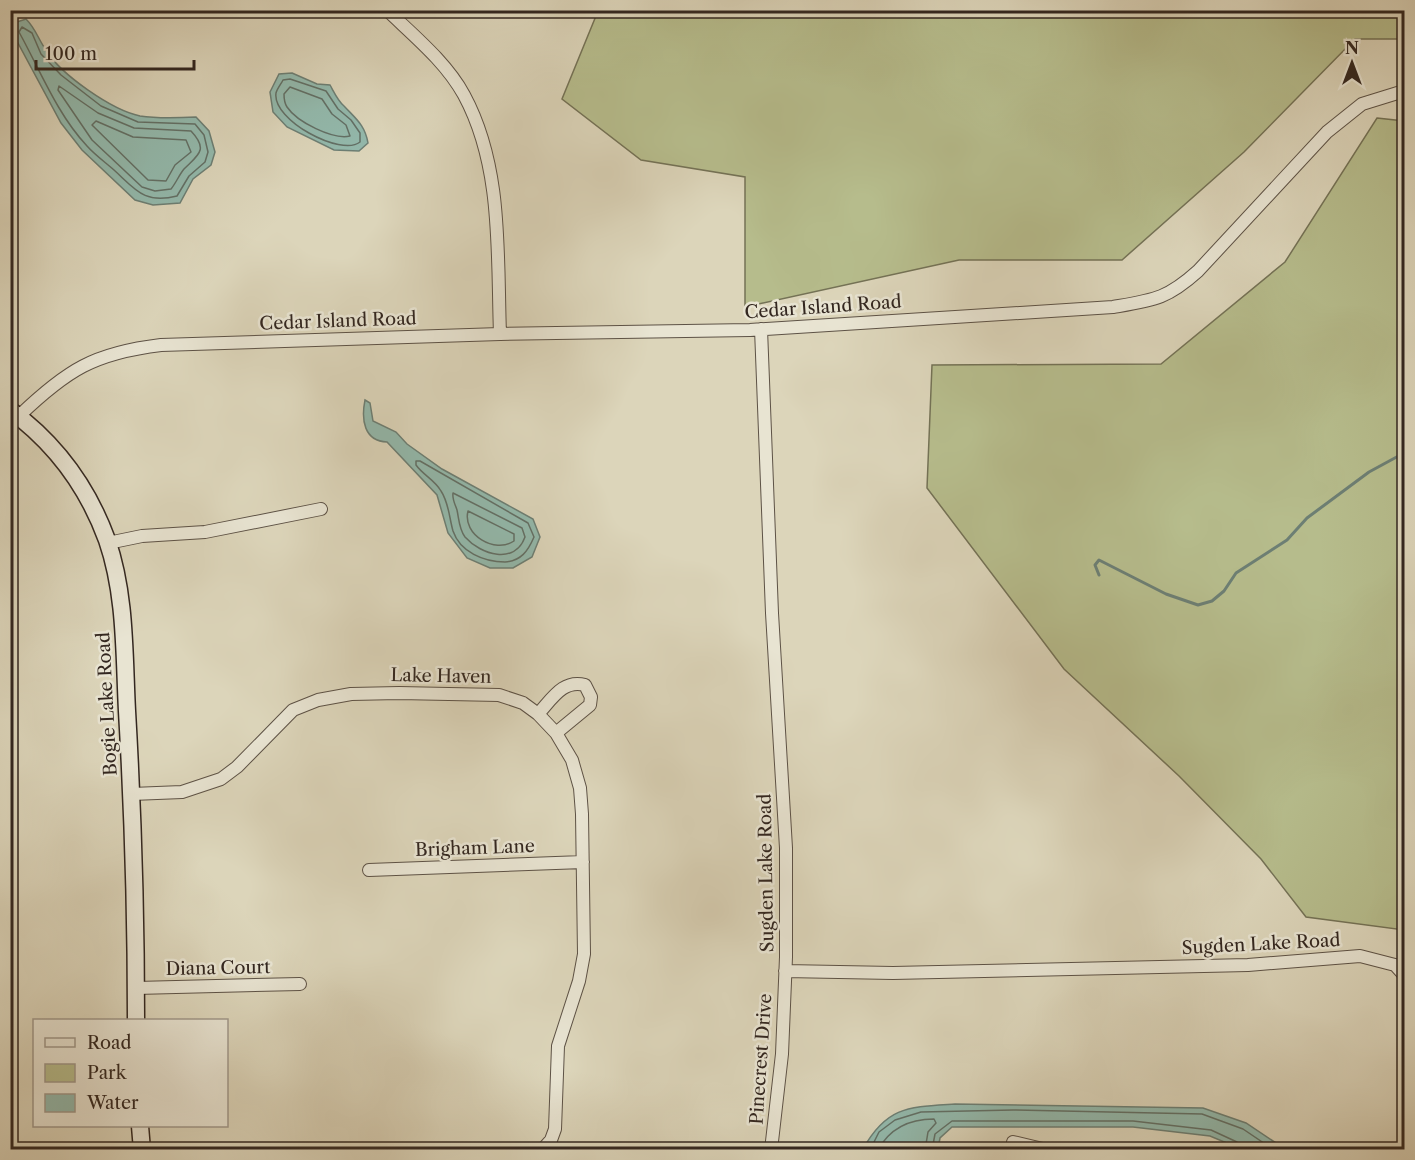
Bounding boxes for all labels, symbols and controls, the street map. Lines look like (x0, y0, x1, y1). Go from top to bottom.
scale bar (36, 33, 194, 71)
north arrow (1322, 33, 1382, 93)
text: N (1345, 38, 1359, 58)
text: 100 m (45, 43, 97, 65)
street label: Cedar Island Road (744, 291, 902, 323)
street label: Cedar Island Road (259, 307, 417, 335)
street label: Bogie Lake Road (92, 632, 122, 776)
street label: Lake Haven (390, 664, 492, 688)
street label: Sugden Lake Road (754, 793, 778, 953)
street label: Brigham Lane (415, 835, 535, 861)
street label: Sugden Lake Road (1181, 929, 1341, 959)
street label: Diana Court (165, 956, 271, 980)
street label: Pinecrest Drive (745, 993, 777, 1125)
legend (33, 1019, 228, 1127)
text: Road (87, 1032, 132, 1054)
text: Park (87, 1062, 128, 1084)
text: Water (86, 1092, 139, 1114)

